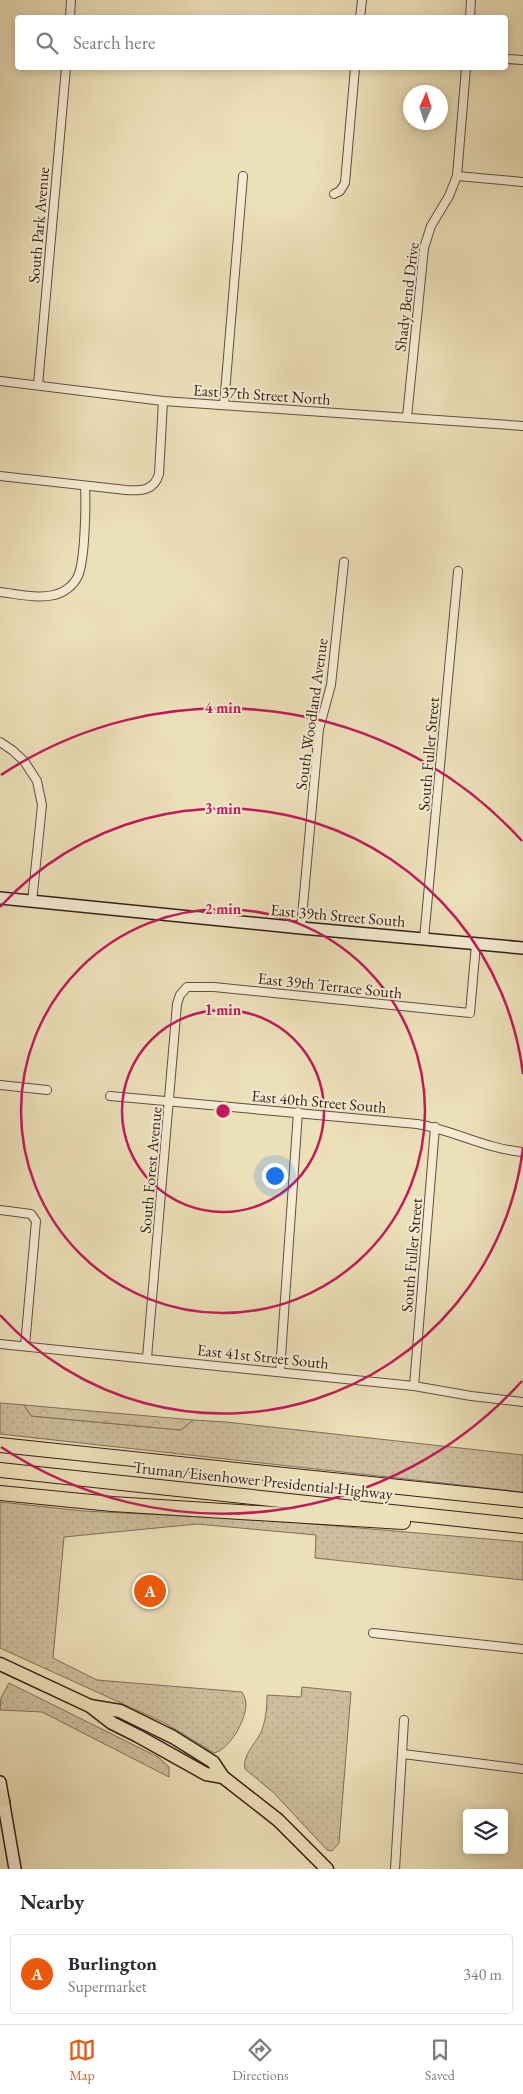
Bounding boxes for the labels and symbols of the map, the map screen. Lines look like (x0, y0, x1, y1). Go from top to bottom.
north arrow (403, 85, 448, 130)
street label: South Park Avenue (23, 166, 54, 284)
street label: Shady Bend Drive (389, 241, 424, 353)
street label: East 37th Street North (193, 379, 331, 410)
street label: South Woodland Avenue (290, 637, 333, 791)
street label: South Fuller Street (413, 696, 444, 812)
text: 4 min (205, 698, 242, 717)
text: 3 min (205, 799, 242, 818)
text: 2 min (205, 899, 242, 918)
street label: East 39th Street South (269, 899, 406, 932)
street label: East 39th Terrace South (257, 967, 403, 1004)
text: 1 min (205, 1000, 242, 1019)
street label: East 40th Street South (250, 1085, 387, 1118)
centre of rings (214, 1102, 232, 1120)
street label: South Forest Avenue (135, 1106, 166, 1234)
your location (262, 1163, 288, 1189)
street label: South Fuller Street (396, 1197, 427, 1313)
street label: East 41st Street South (196, 1339, 330, 1374)
street label: Truman/Eisenhower Presidential Highway (132, 1456, 395, 1505)
pin: A (134, 1572, 166, 1610)

